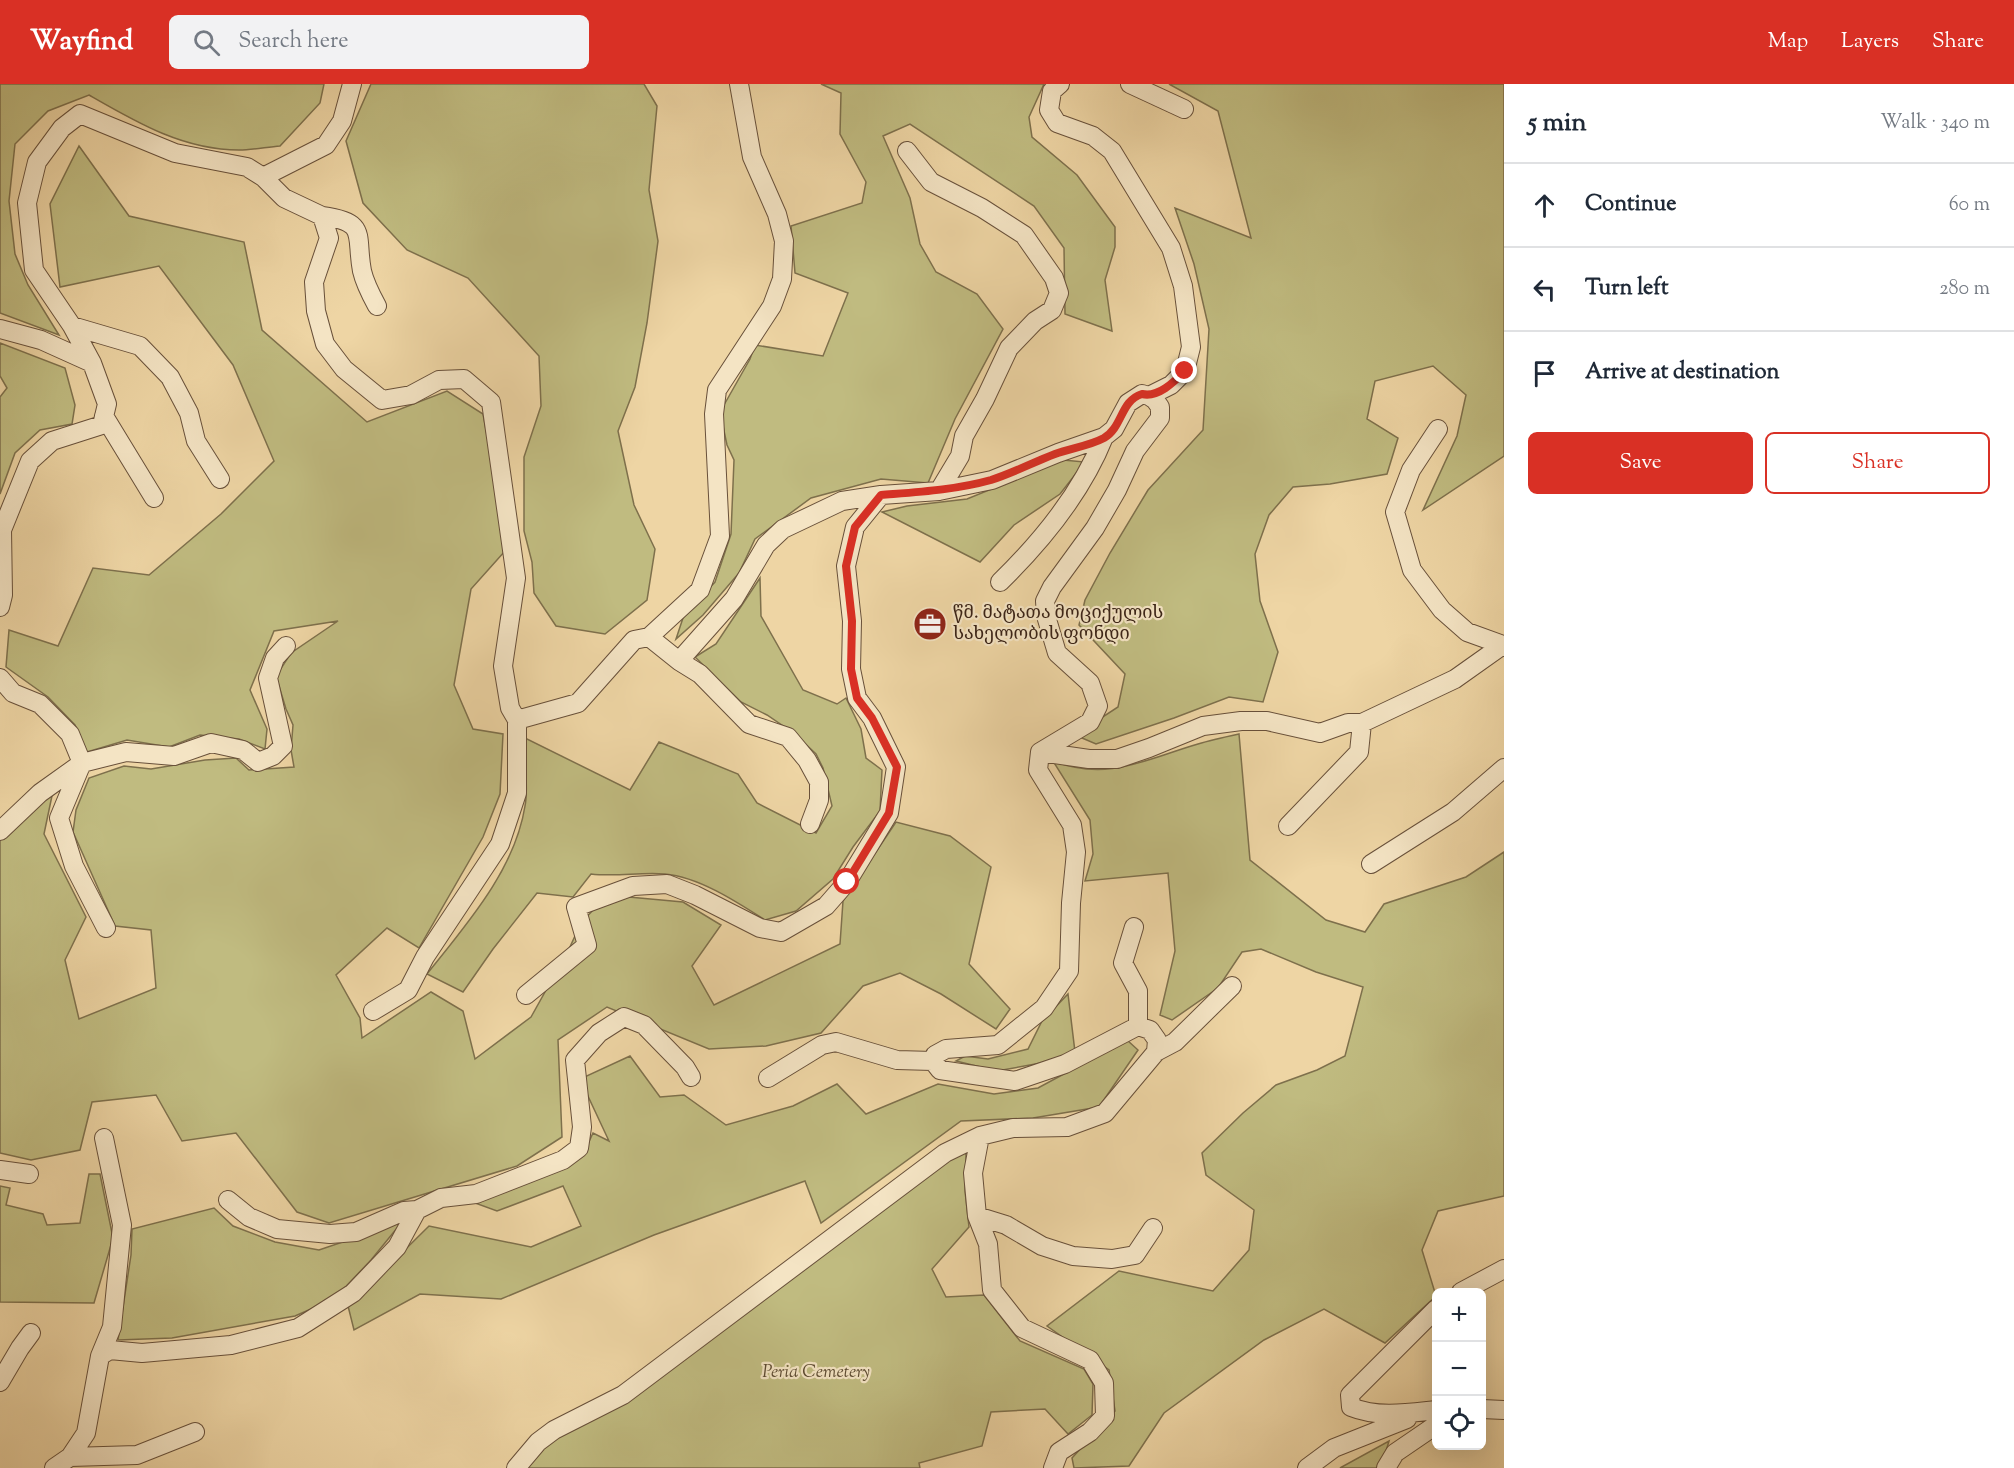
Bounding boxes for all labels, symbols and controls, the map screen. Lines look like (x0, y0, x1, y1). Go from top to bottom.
search box (169, 15, 589, 69)
text: Wayfind (30, 22, 133, 62)
icon: search (190, 26, 223, 59)
text: Search here (238, 26, 349, 58)
text: Map (1768, 27, 1808, 57)
text: Layers (1841, 27, 1899, 57)
text: Share (1932, 27, 1984, 57)
text: 5 min (1528, 105, 1587, 142)
text: Walk · 340 m (1880, 109, 1990, 138)
icon: ahead (1528, 189, 1561, 222)
text: Continue (1585, 189, 1676, 221)
text: 60 m (1949, 191, 1990, 220)
icon: left (1528, 273, 1561, 306)
text: Turn left (1585, 273, 1668, 305)
text: 280 m (1939, 275, 1990, 304)
route end (1171, 357, 1197, 383)
icon: arrive (1528, 357, 1561, 390)
text: Arrive at destination (1585, 357, 1780, 389)
button: Save (1528, 432, 1753, 494)
button: Share (1765, 432, 1990, 494)
place label: წმ. მატათა მოციქულის სახელობის ფონდი (953, 601, 1163, 648)
office icon: წმ. მატათა მოციქულის სახელობის ფონდი (912, 606, 948, 642)
route start (833, 868, 859, 894)
map controls (1432, 1288, 1486, 1450)
button: + (1432, 1288, 1486, 1342)
button: − (1432, 1342, 1486, 1396)
park label: Peria Cemetery (762, 1360, 870, 1386)
button: locate (1432, 1396, 1486, 1450)

